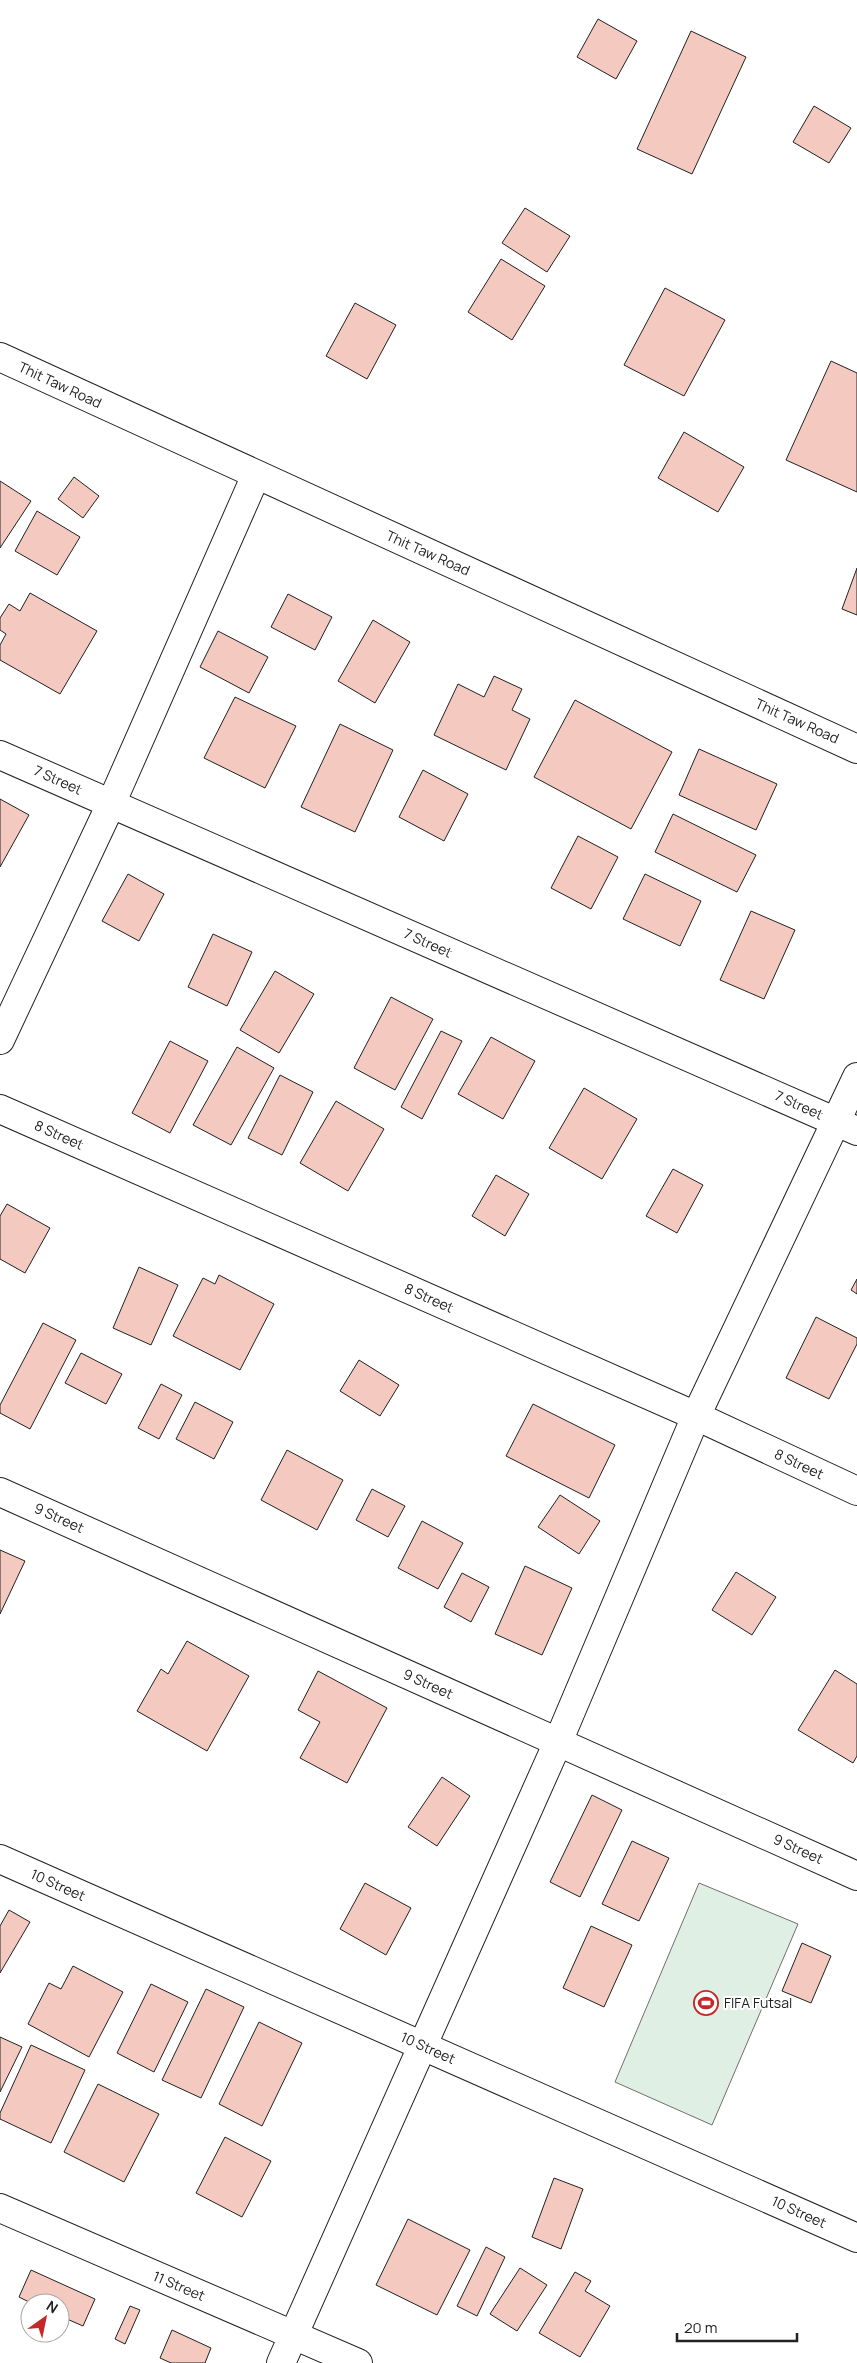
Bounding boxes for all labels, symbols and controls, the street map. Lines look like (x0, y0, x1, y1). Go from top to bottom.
street label: Thit Taw Road (15, 357, 105, 412)
street label: Thit Taw Road (383, 526, 473, 580)
street label: Thit Taw Road (752, 694, 842, 748)
street label: 7 Street (31, 761, 86, 799)
street label: 7 Street (401, 924, 456, 962)
street label: 7 Street (772, 1086, 827, 1124)
street label: 8 Street (32, 1115, 87, 1154)
street label: 8 Street (402, 1278, 457, 1317)
street label: 8 Street (772, 1444, 827, 1483)
street label: 9 Street (31, 1498, 87, 1537)
street label: 9 Street (400, 1664, 456, 1703)
street label: 9 Street (770, 1829, 826, 1868)
street label: 10 Street (28, 1864, 89, 1905)
sports icon: FIFA Futsal (693, 1990, 719, 2016)
place label: FIFA Futsal (724, 1993, 792, 2012)
street label: 10 Street (398, 2027, 459, 2068)
street label: 10 Street (769, 2191, 830, 2232)
street label: 11 Street (150, 2266, 209, 2305)
north arrow (20, 2293, 70, 2343)
text: N (43, 2296, 62, 2317)
scale bar (677, 2310, 797, 2342)
text: 20 m (684, 2317, 717, 2338)

